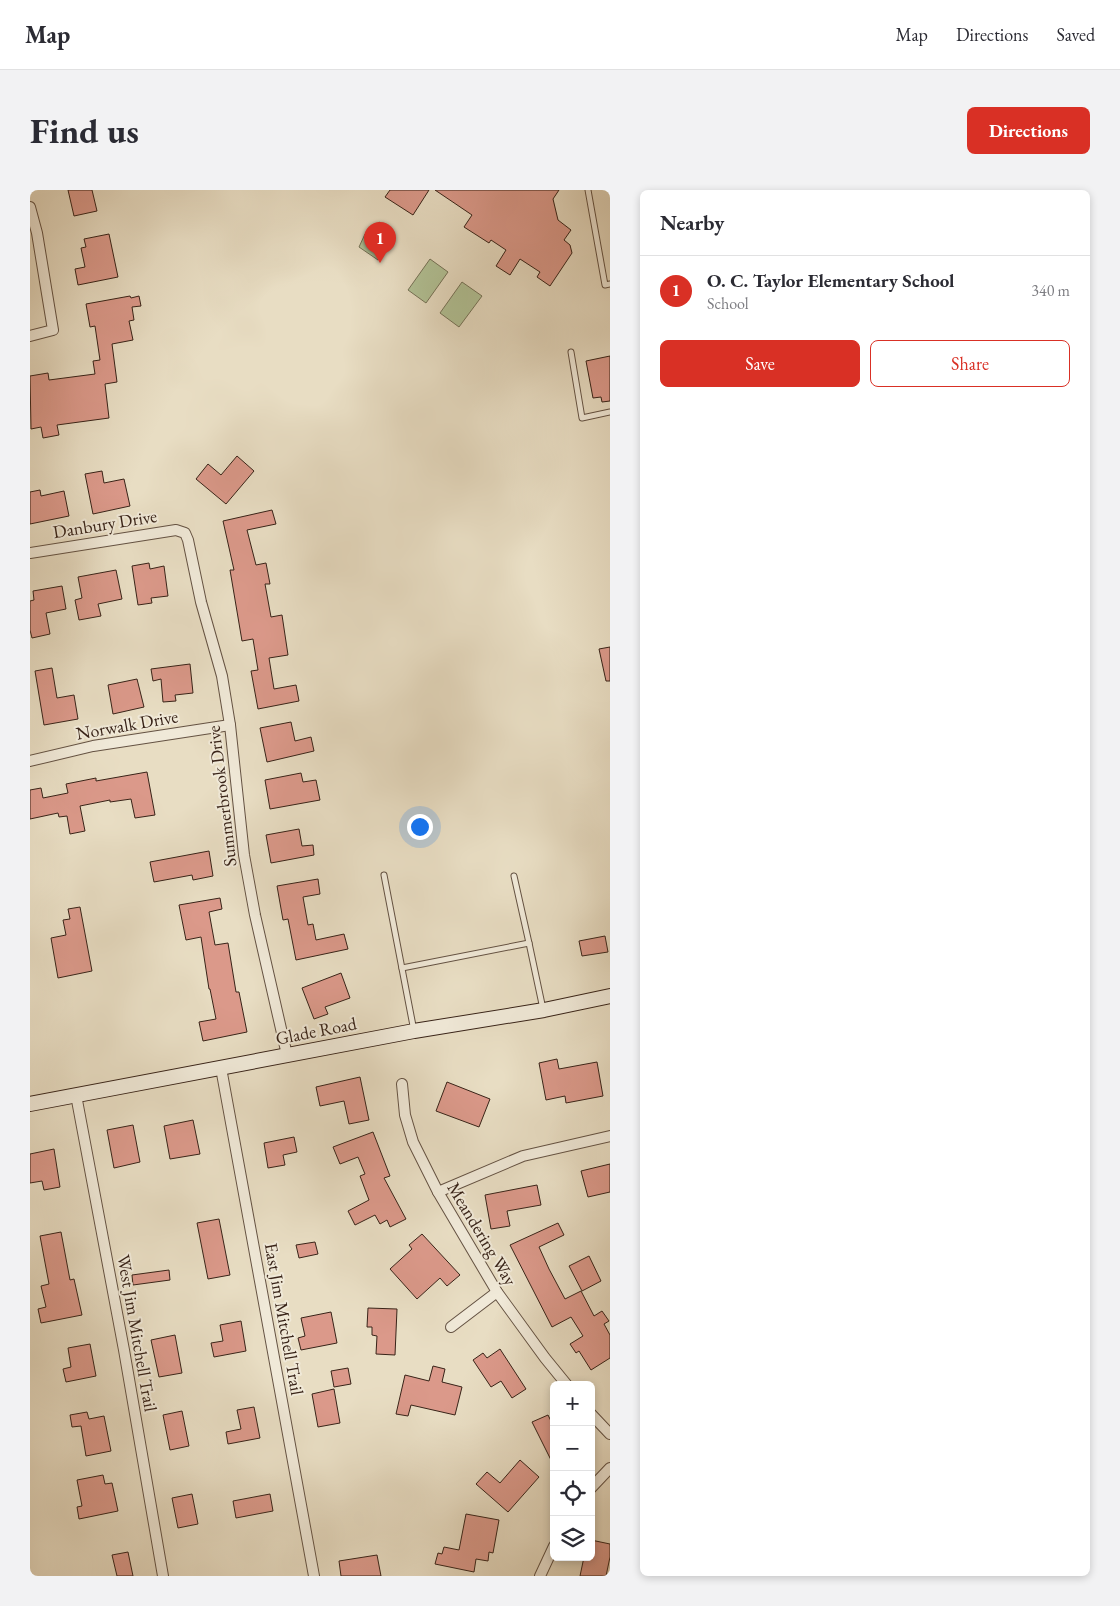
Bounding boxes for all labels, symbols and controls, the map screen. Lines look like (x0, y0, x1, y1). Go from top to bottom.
text: Map (25, 19, 70, 50)
text: Map (896, 23, 928, 46)
text: Directions (956, 23, 1028, 46)
text: Saved (1056, 23, 1095, 46)
button: Directions (967, 107, 1090, 154)
text: Find us (30, 108, 139, 153)
text: Nearby (660, 209, 724, 236)
pin: 1 (364, 222, 396, 263)
text: O. C. Taylor Elementary School (707, 268, 954, 293)
text: 1 (672, 280, 680, 301)
text: 340 m (1031, 280, 1070, 301)
text: School (707, 293, 749, 314)
button: Save (660, 340, 860, 387)
button: Share (870, 340, 1070, 387)
street label: Danbury Drive (51, 504, 159, 543)
street label: Norwalk Drive (74, 704, 180, 745)
street label: Summerbrook Drive (201, 724, 242, 868)
your location (407, 814, 433, 840)
street label: Glade Road (273, 1011, 359, 1050)
street label: Meandering Way (443, 1178, 522, 1290)
street label: East Jim Mitchell Trail (260, 1241, 309, 1397)
street label: West Jim Mitchell Trail (112, 1253, 163, 1413)
map controls (550, 1381, 595, 1561)
button: + (550, 1381, 595, 1426)
button: − (550, 1426, 595, 1471)
button: locate (550, 1471, 595, 1516)
button: layers (550, 1516, 595, 1561)

